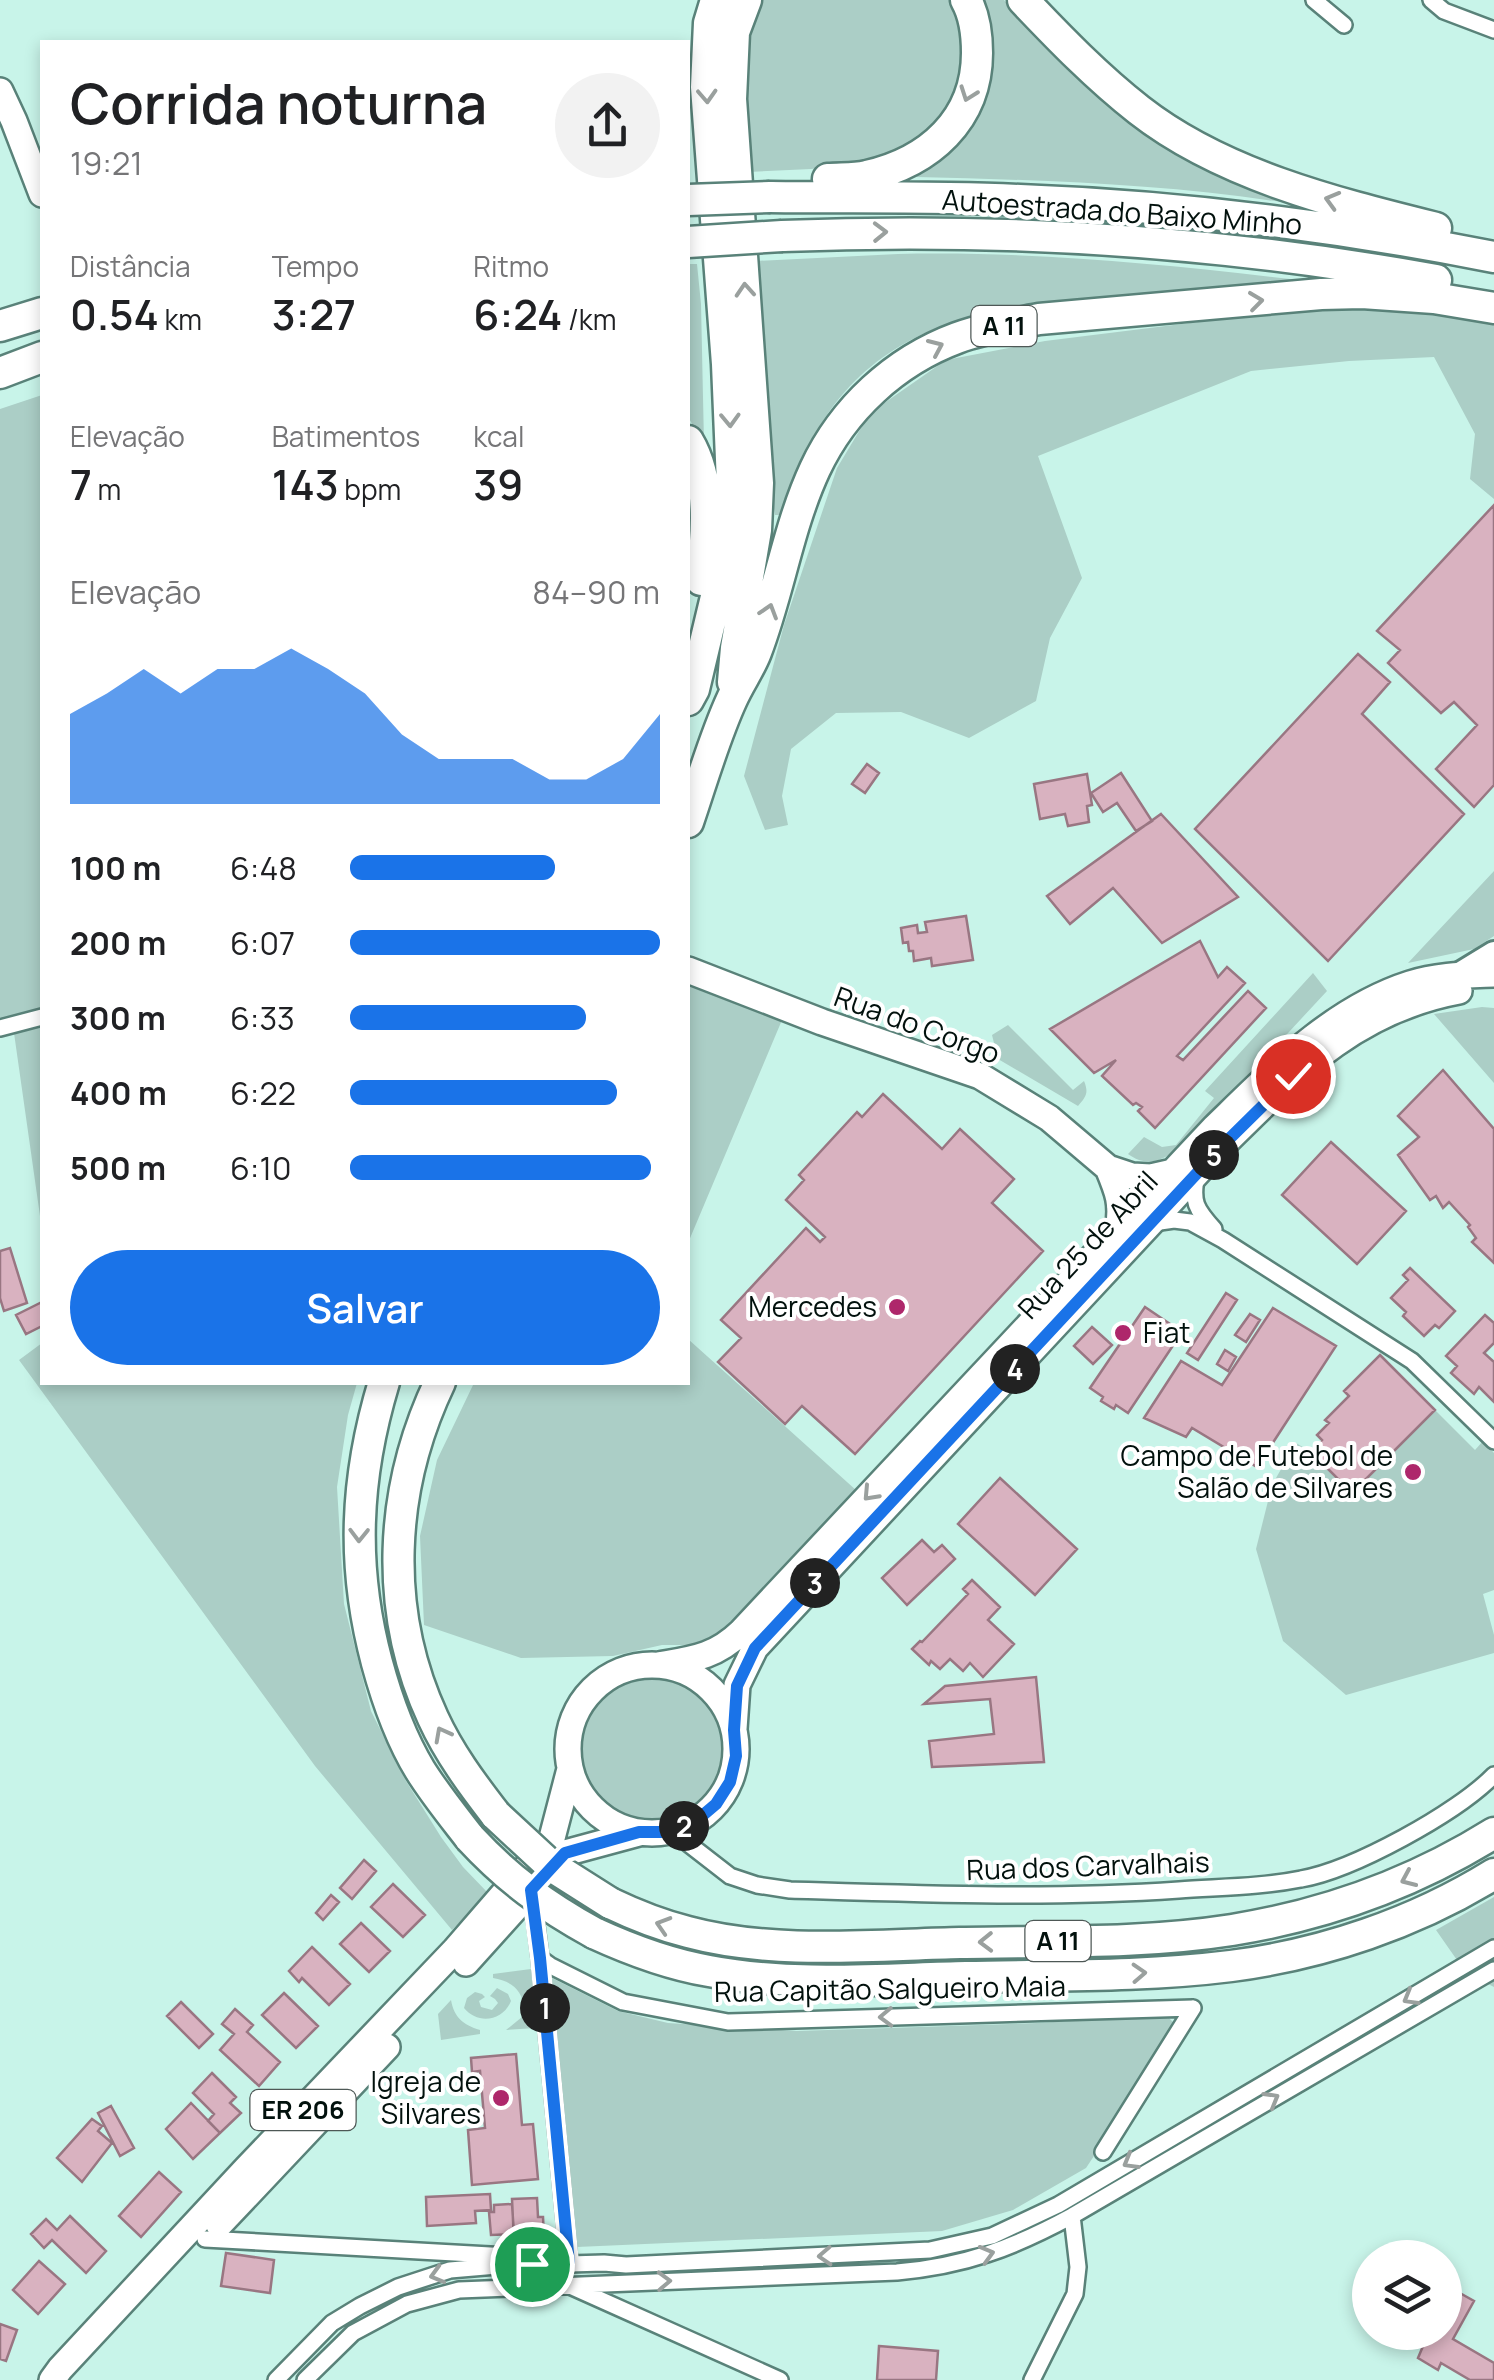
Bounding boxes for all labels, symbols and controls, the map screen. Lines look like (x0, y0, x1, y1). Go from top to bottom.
text: Corrida noturna (70, 65, 487, 141)
button: share (555, 73, 660, 178)
one-way arrow (960, 84, 980, 102)
one-way arrow (696, 89, 717, 105)
text: 19:21 (70, 141, 143, 185)
street label: Autoestrada do Baixo Minho (941, 179, 1303, 243)
one-way arrow (1323, 191, 1341, 212)
one-way arrow (872, 222, 888, 243)
text: Distância (70, 247, 191, 285)
text: Tempo (272, 247, 359, 285)
text: Ritmo (473, 247, 549, 285)
one-way arrow (734, 282, 756, 298)
text: 0.54 (70, 285, 159, 343)
text: 3:27 (272, 285, 356, 343)
text: 6:24 (473, 285, 562, 343)
one-way arrow (1248, 291, 1265, 312)
text: km (159, 300, 202, 338)
text: /km (562, 300, 616, 338)
road number: A 11 (972, 306, 1036, 346)
one-way arrow (926, 339, 944, 359)
one-way arrow (719, 413, 740, 429)
text: Elevação (70, 417, 185, 455)
text: Batimentos (272, 417, 420, 455)
text: kcal (473, 417, 524, 455)
text: 7 (70, 455, 92, 513)
text: 143 (272, 455, 339, 513)
text: 39 (473, 455, 523, 513)
text: m (92, 470, 121, 508)
text: bpm (339, 470, 401, 508)
text: Elevação (70, 570, 201, 614)
text: 84–90 m (532, 570, 660, 614)
one-way arrow (757, 603, 778, 620)
text: 100 m (70, 846, 161, 890)
text: 6:48 (230, 846, 297, 890)
text: 200 m (70, 921, 166, 965)
text: 6:07 (230, 921, 295, 965)
street label: Rua do Corgo (829, 977, 1005, 1072)
text: 300 m (70, 996, 166, 1040)
text: 6:33 (230, 996, 295, 1040)
pin (1251, 1034, 1336, 1119)
icon: check (1266, 1049, 1321, 1104)
text: 400 m (70, 1071, 167, 1115)
text: 6:22 (230, 1071, 296, 1115)
pin: 5 (1189, 1130, 1239, 1180)
text: 5 (1206, 1136, 1222, 1174)
text: 500 m (70, 1146, 166, 1190)
text: 6:10 (230, 1146, 291, 1190)
street label: Rua 25 de Abril (1009, 1162, 1166, 1326)
button: Salvar (70, 1250, 660, 1365)
place label: Mercedes (748, 1287, 877, 1325)
marker: Mercedes (886, 1296, 908, 1318)
place label: Fiat (1143, 1313, 1190, 1351)
marker: Fiat (1112, 1322, 1134, 1344)
pin: 4 (990, 1344, 1040, 1394)
text: 4 (1006, 1350, 1024, 1388)
place label: Campo de Futebol de Salão de Silvares (1120, 1436, 1393, 1506)
marker: Campo de Futebol de Salão de Silvares (1402, 1461, 1424, 1483)
one-way arrow (864, 1482, 882, 1501)
one-way arrow (348, 1528, 370, 1543)
pin: 3 (790, 1558, 840, 1608)
text: 3 (807, 1564, 823, 1602)
one-way arrow (434, 1727, 454, 1745)
pin: 2 (659, 1801, 709, 1851)
text: 2 (676, 1807, 692, 1845)
street label: Rua dos Carvalhais (966, 1842, 1210, 1888)
one-way arrow (1400, 1866, 1418, 1886)
one-way arrow (656, 1916, 673, 1937)
road number: A 11 (1026, 1921, 1090, 1961)
one-way arrow (978, 1932, 994, 1953)
one-way arrow (1132, 1963, 1148, 1984)
street label: Rua Capitão Salgueiro Maia (714, 1966, 1066, 2010)
pin: 1 (520, 1983, 570, 2033)
one-way arrow (1403, 1985, 1421, 2005)
text: 1 (539, 1989, 551, 2027)
one-way arrow (877, 2007, 893, 2028)
place label: Igreja de Silvares (371, 2062, 481, 2132)
marker: Igreja de Silvares (490, 2087, 512, 2109)
road number: ER 206 (250, 2090, 356, 2130)
one-way arrow (1261, 2092, 1279, 2112)
one-way arrow (1123, 2150, 1141, 2170)
pin (490, 2222, 575, 2307)
icon: arrive (505, 2237, 560, 2292)
map controls (1352, 2240, 1462, 2350)
button: layers (1352, 2240, 1462, 2350)
one-way arrow (817, 2245, 833, 2266)
one-way arrow (978, 2245, 995, 2266)
one-way arrow (429, 2263, 446, 2284)
one-way arrow (657, 2270, 673, 2291)

